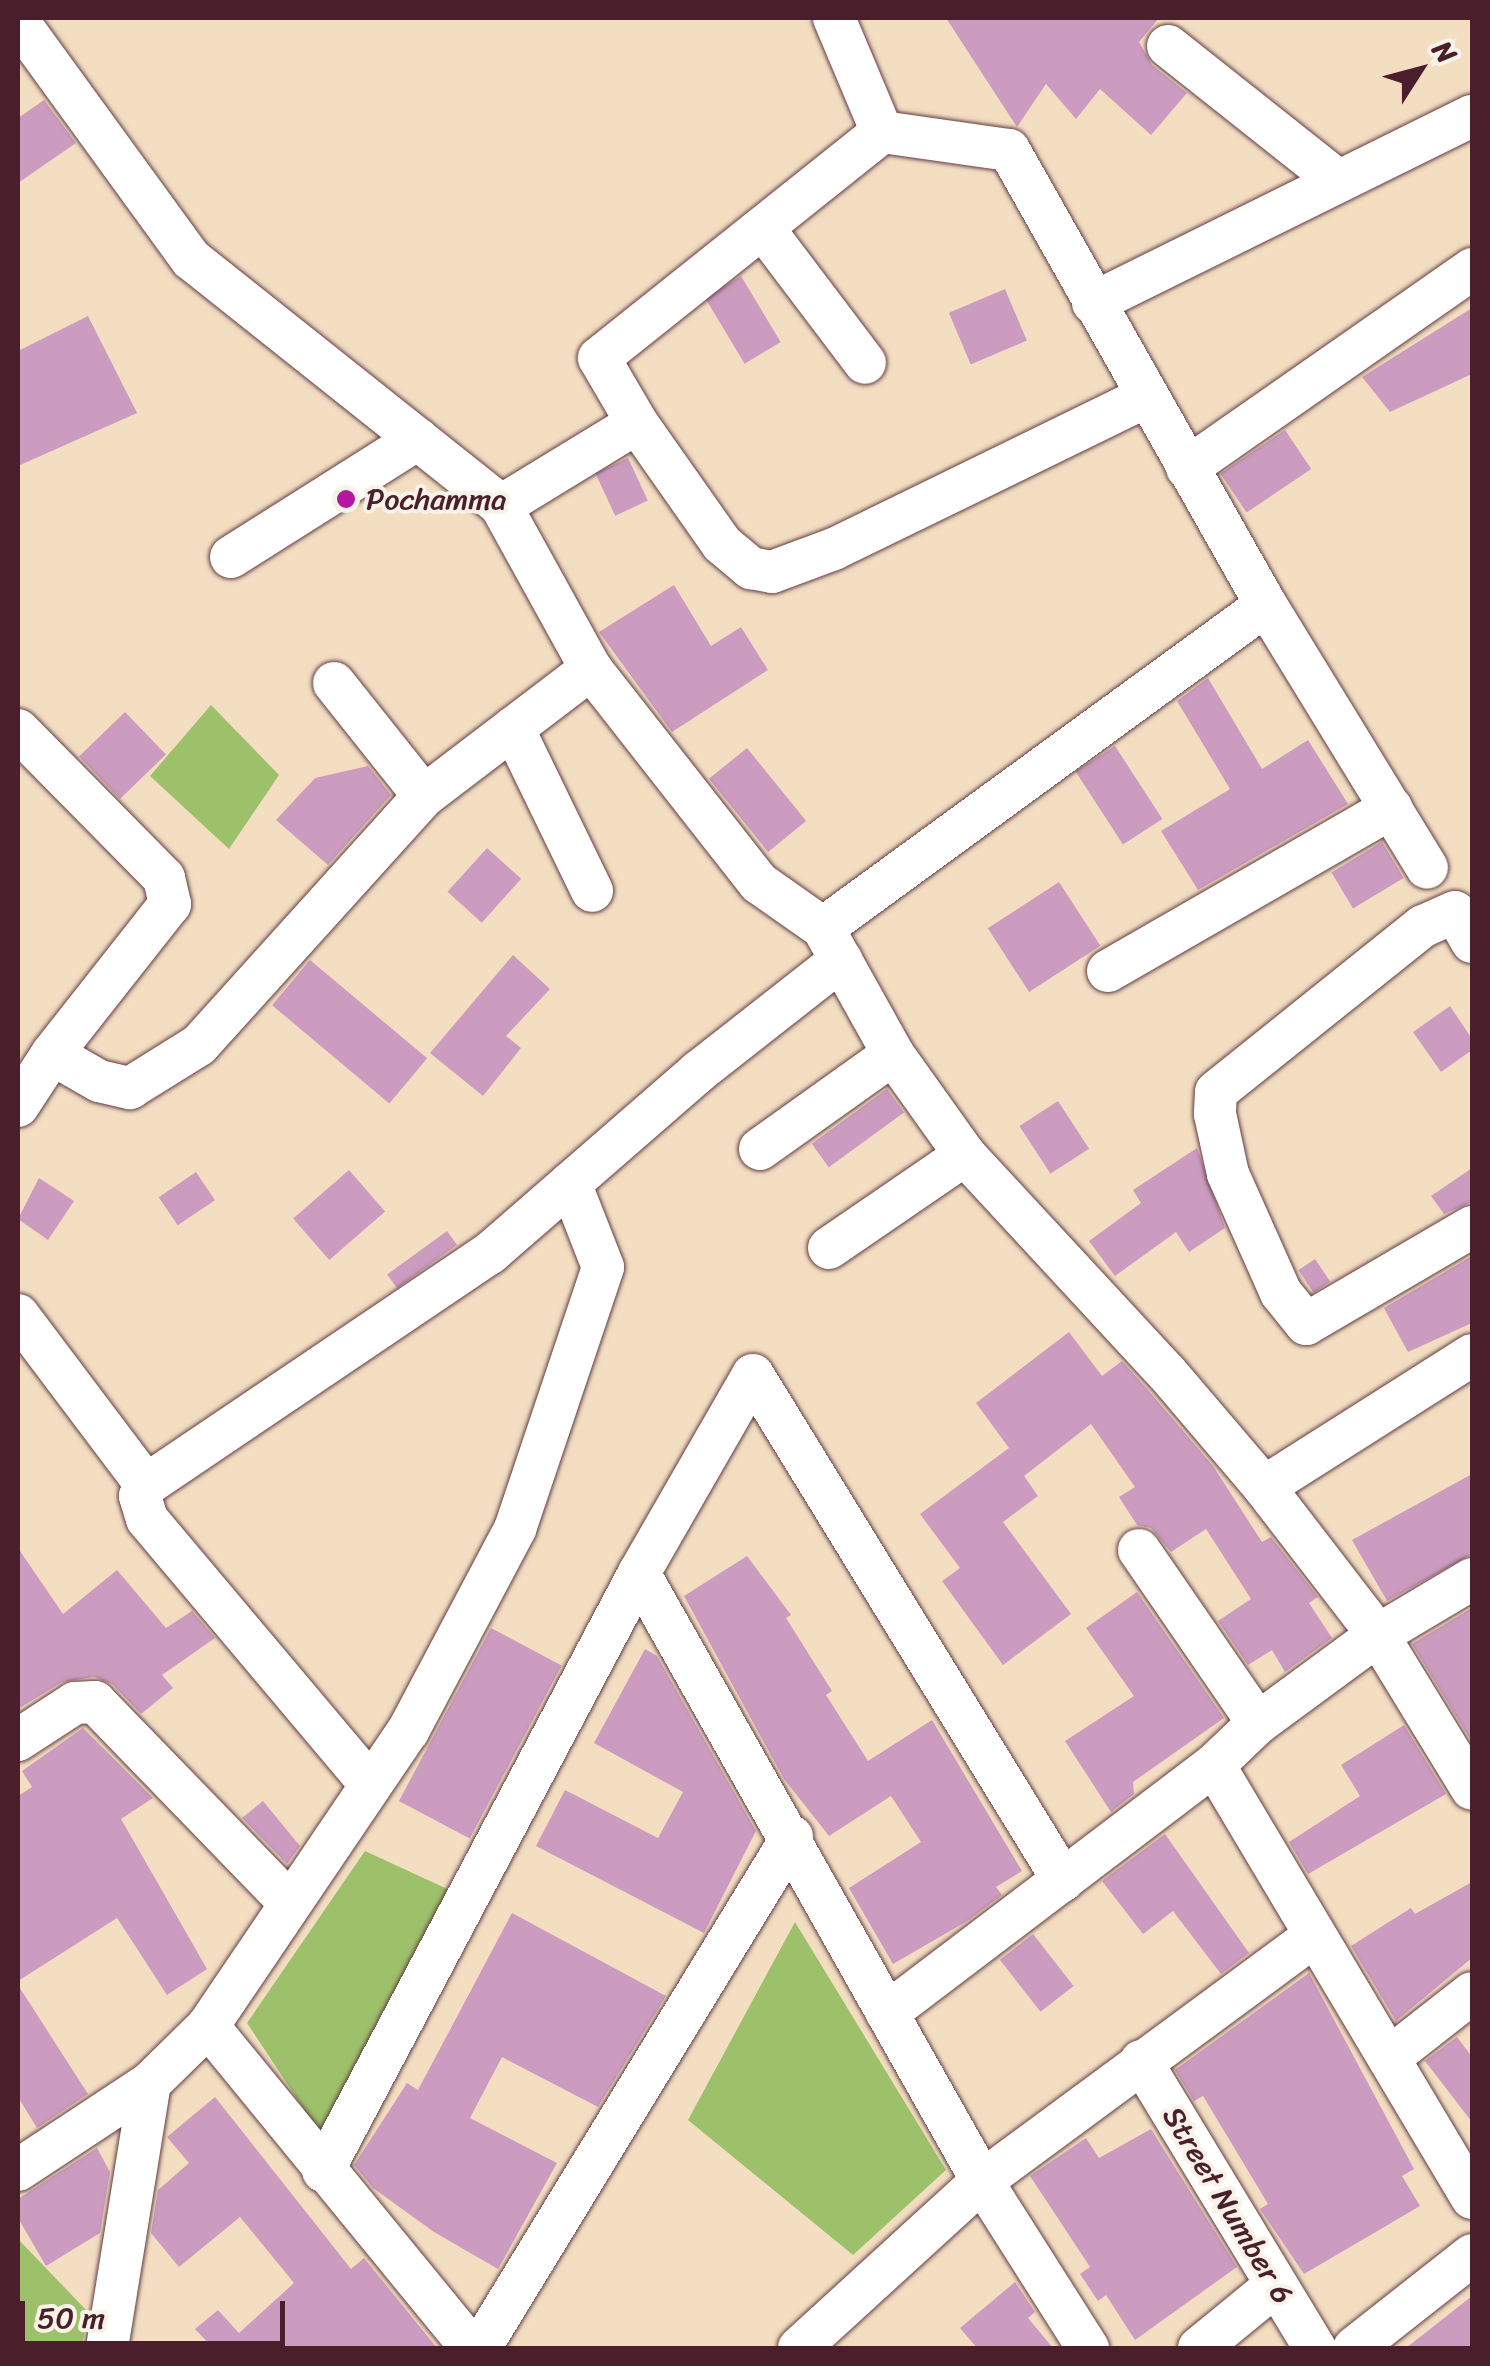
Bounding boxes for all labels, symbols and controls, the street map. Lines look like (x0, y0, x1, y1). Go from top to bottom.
north arrow (1370, 20, 1470, 120)
text: N (1419, 30, 1470, 74)
place label: Pochamma (366, 481, 506, 517)
marker: Pochamma (335, 488, 357, 510)
street label: Street Number 6 (1155, 2100, 1301, 2310)
scale bar (25, 2281, 290, 2343)
text: 50 m (37, 2291, 105, 2345)

